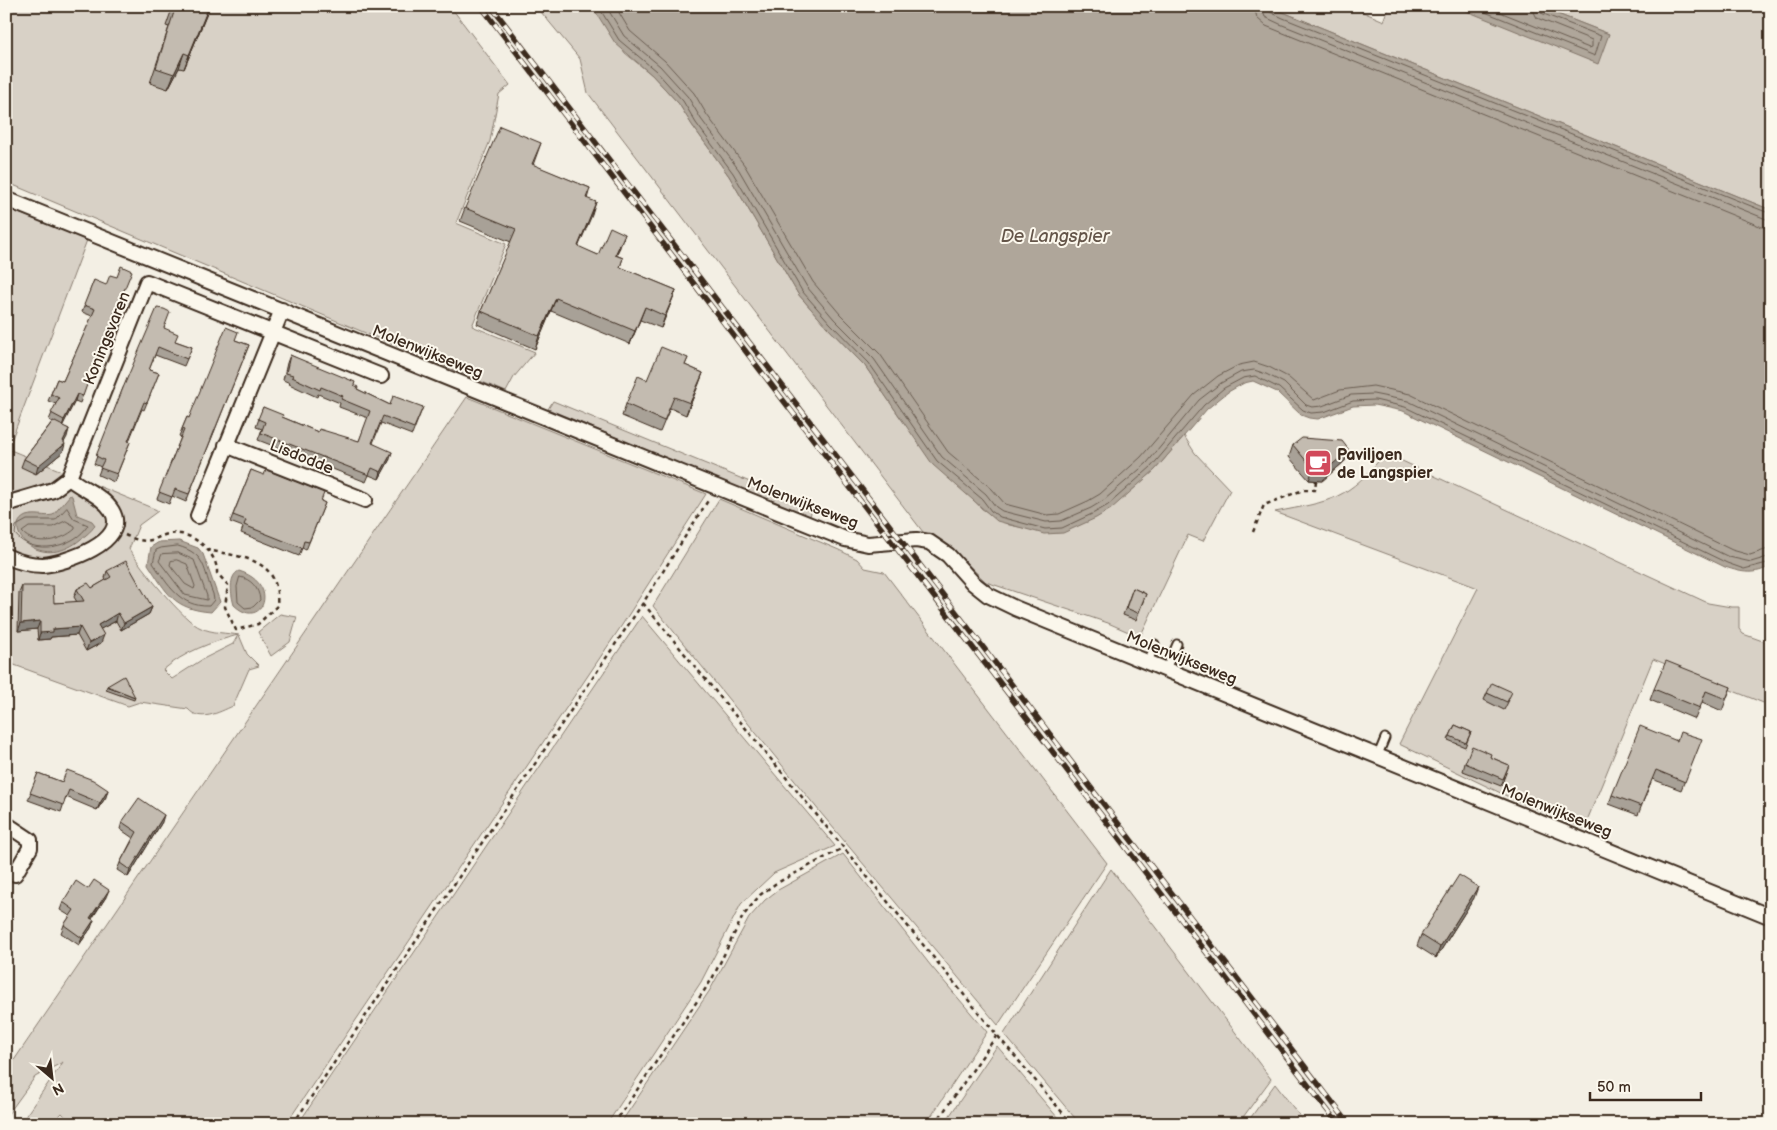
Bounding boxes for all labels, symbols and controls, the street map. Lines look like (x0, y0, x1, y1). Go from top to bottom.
water label: De Langspier (1001, 226, 1111, 247)
street label: Koningsvaren (80, 289, 135, 388)
street label: Molenwijkseweg (369, 322, 486, 383)
street label: Lisdodde (267, 436, 337, 479)
place label: Paviljoen de Langspier (1337, 446, 1433, 483)
cafe icon: Paviljoen de Langspier (1303, 448, 1333, 478)
street label: Molenwijkseweg (744, 473, 861, 533)
street label: Molenwijkseweg (1123, 628, 1240, 689)
street label: Molenwijkseweg (1498, 781, 1615, 842)
north arrow (28, 1052, 78, 1102)
scale bar (1590, 1070, 1701, 1102)
text: 50 m (1597, 1078, 1631, 1097)
text: N (49, 1079, 67, 1099)

